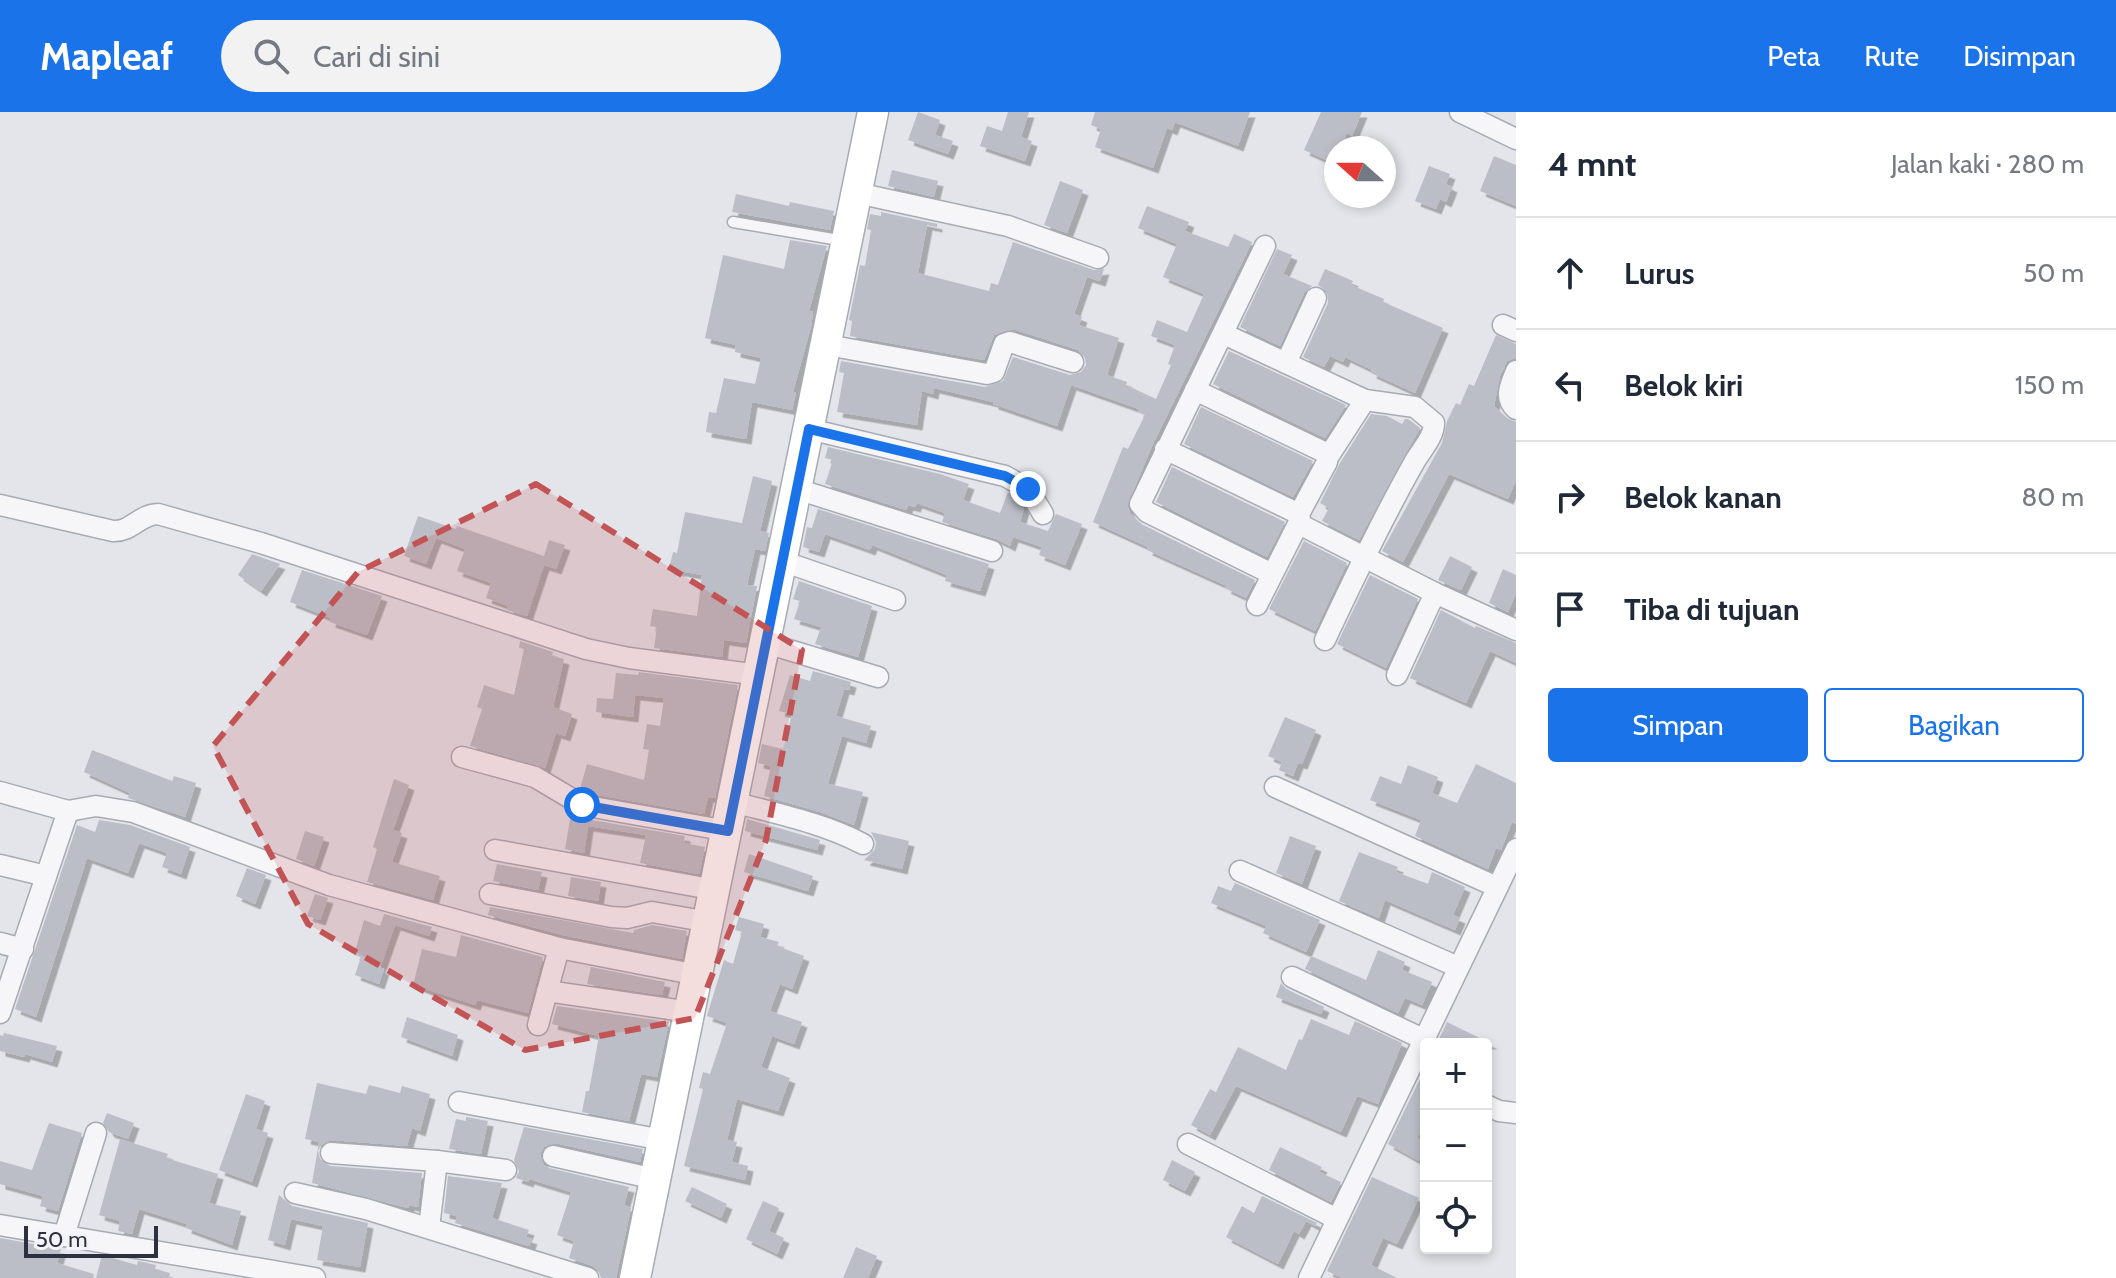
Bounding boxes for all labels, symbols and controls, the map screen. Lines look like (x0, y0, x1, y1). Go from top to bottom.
search box (221, 20, 781, 92)
text: Mapleaf (40, 33, 173, 80)
icon: search (249, 34, 293, 78)
text: Cari di sini (313, 38, 440, 75)
text: Peta (1767, 39, 1820, 73)
text: Rute (1864, 39, 1919, 73)
text: Disimpan (1963, 39, 2076, 73)
north arrow (1324, 136, 1396, 208)
text: 4 mnt (1548, 143, 1637, 185)
text: Jalan kaki · 280 m (1891, 148, 2084, 180)
icon: ahead (1548, 251, 1592, 295)
text: Lurus (1624, 255, 1695, 292)
text: 50 m (2023, 257, 2084, 289)
icon: left (1548, 363, 1592, 407)
text: Belok kiri (1624, 367, 1743, 404)
text: 150 m (2015, 369, 2084, 401)
route end (1010, 471, 1046, 507)
icon: right (1548, 475, 1592, 519)
text: Belok kanan (1624, 479, 1782, 516)
text: 80 m (2021, 481, 2084, 513)
icon: arrive (1548, 587, 1592, 631)
text: Tiba di tujuan (1624, 591, 1800, 628)
button: Simpan (1548, 688, 1808, 762)
button: Bagikan (1824, 688, 2084, 762)
route start (564, 787, 600, 823)
map controls (1420, 1038, 1492, 1254)
button: + (1420, 1038, 1492, 1110)
button: − (1420, 1110, 1492, 1182)
button: locate (1420, 1182, 1492, 1254)
scale bar (24, 1222, 158, 1258)
text: 50 m (36, 1226, 88, 1253)

